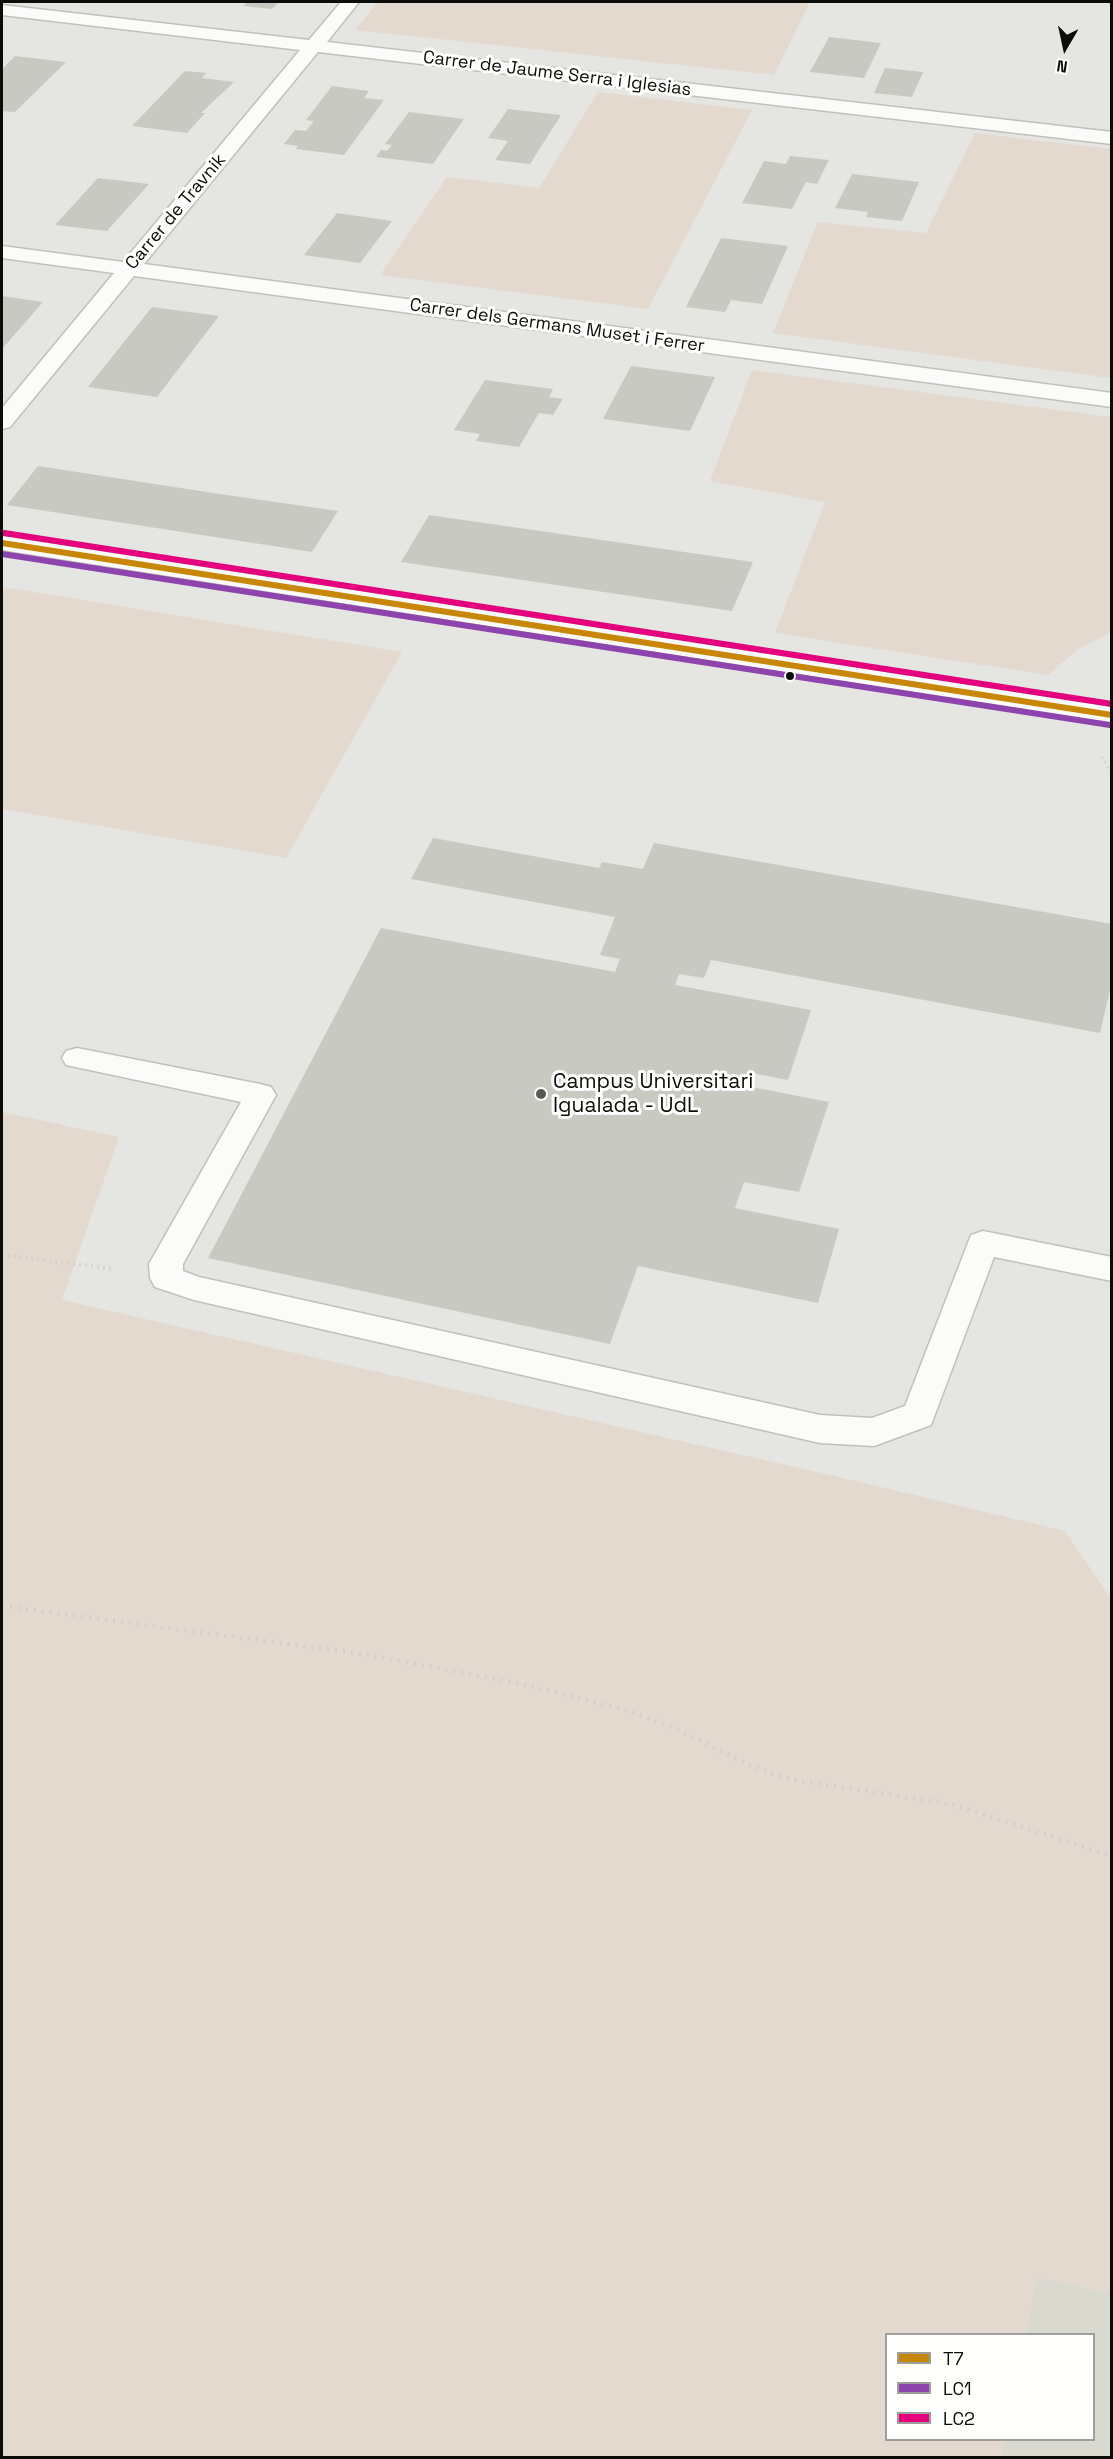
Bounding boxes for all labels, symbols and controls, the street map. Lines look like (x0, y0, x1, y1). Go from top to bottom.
north arrow (1035, 18, 1095, 78)
street label: Carrer de Jaume Serra i Iglesias (422, 47, 692, 101)
text: N (1055, 55, 1069, 77)
street label: Carrer de Travnik (121, 150, 231, 274)
street label: Carrer dels Germans Muset i Ferrer (408, 295, 706, 357)
unlabelled marker (784, 670, 796, 682)
place label: Campus Universitari Igualada - UdL (553, 1069, 753, 1119)
marker: Campus Universitari Igualada - UdL (534, 1087, 548, 1101)
legend (885, 2333, 1095, 2441)
text: T7 (943, 2347, 964, 2370)
text: LC1 (943, 2377, 972, 2400)
text: LC2 (943, 2407, 975, 2430)

